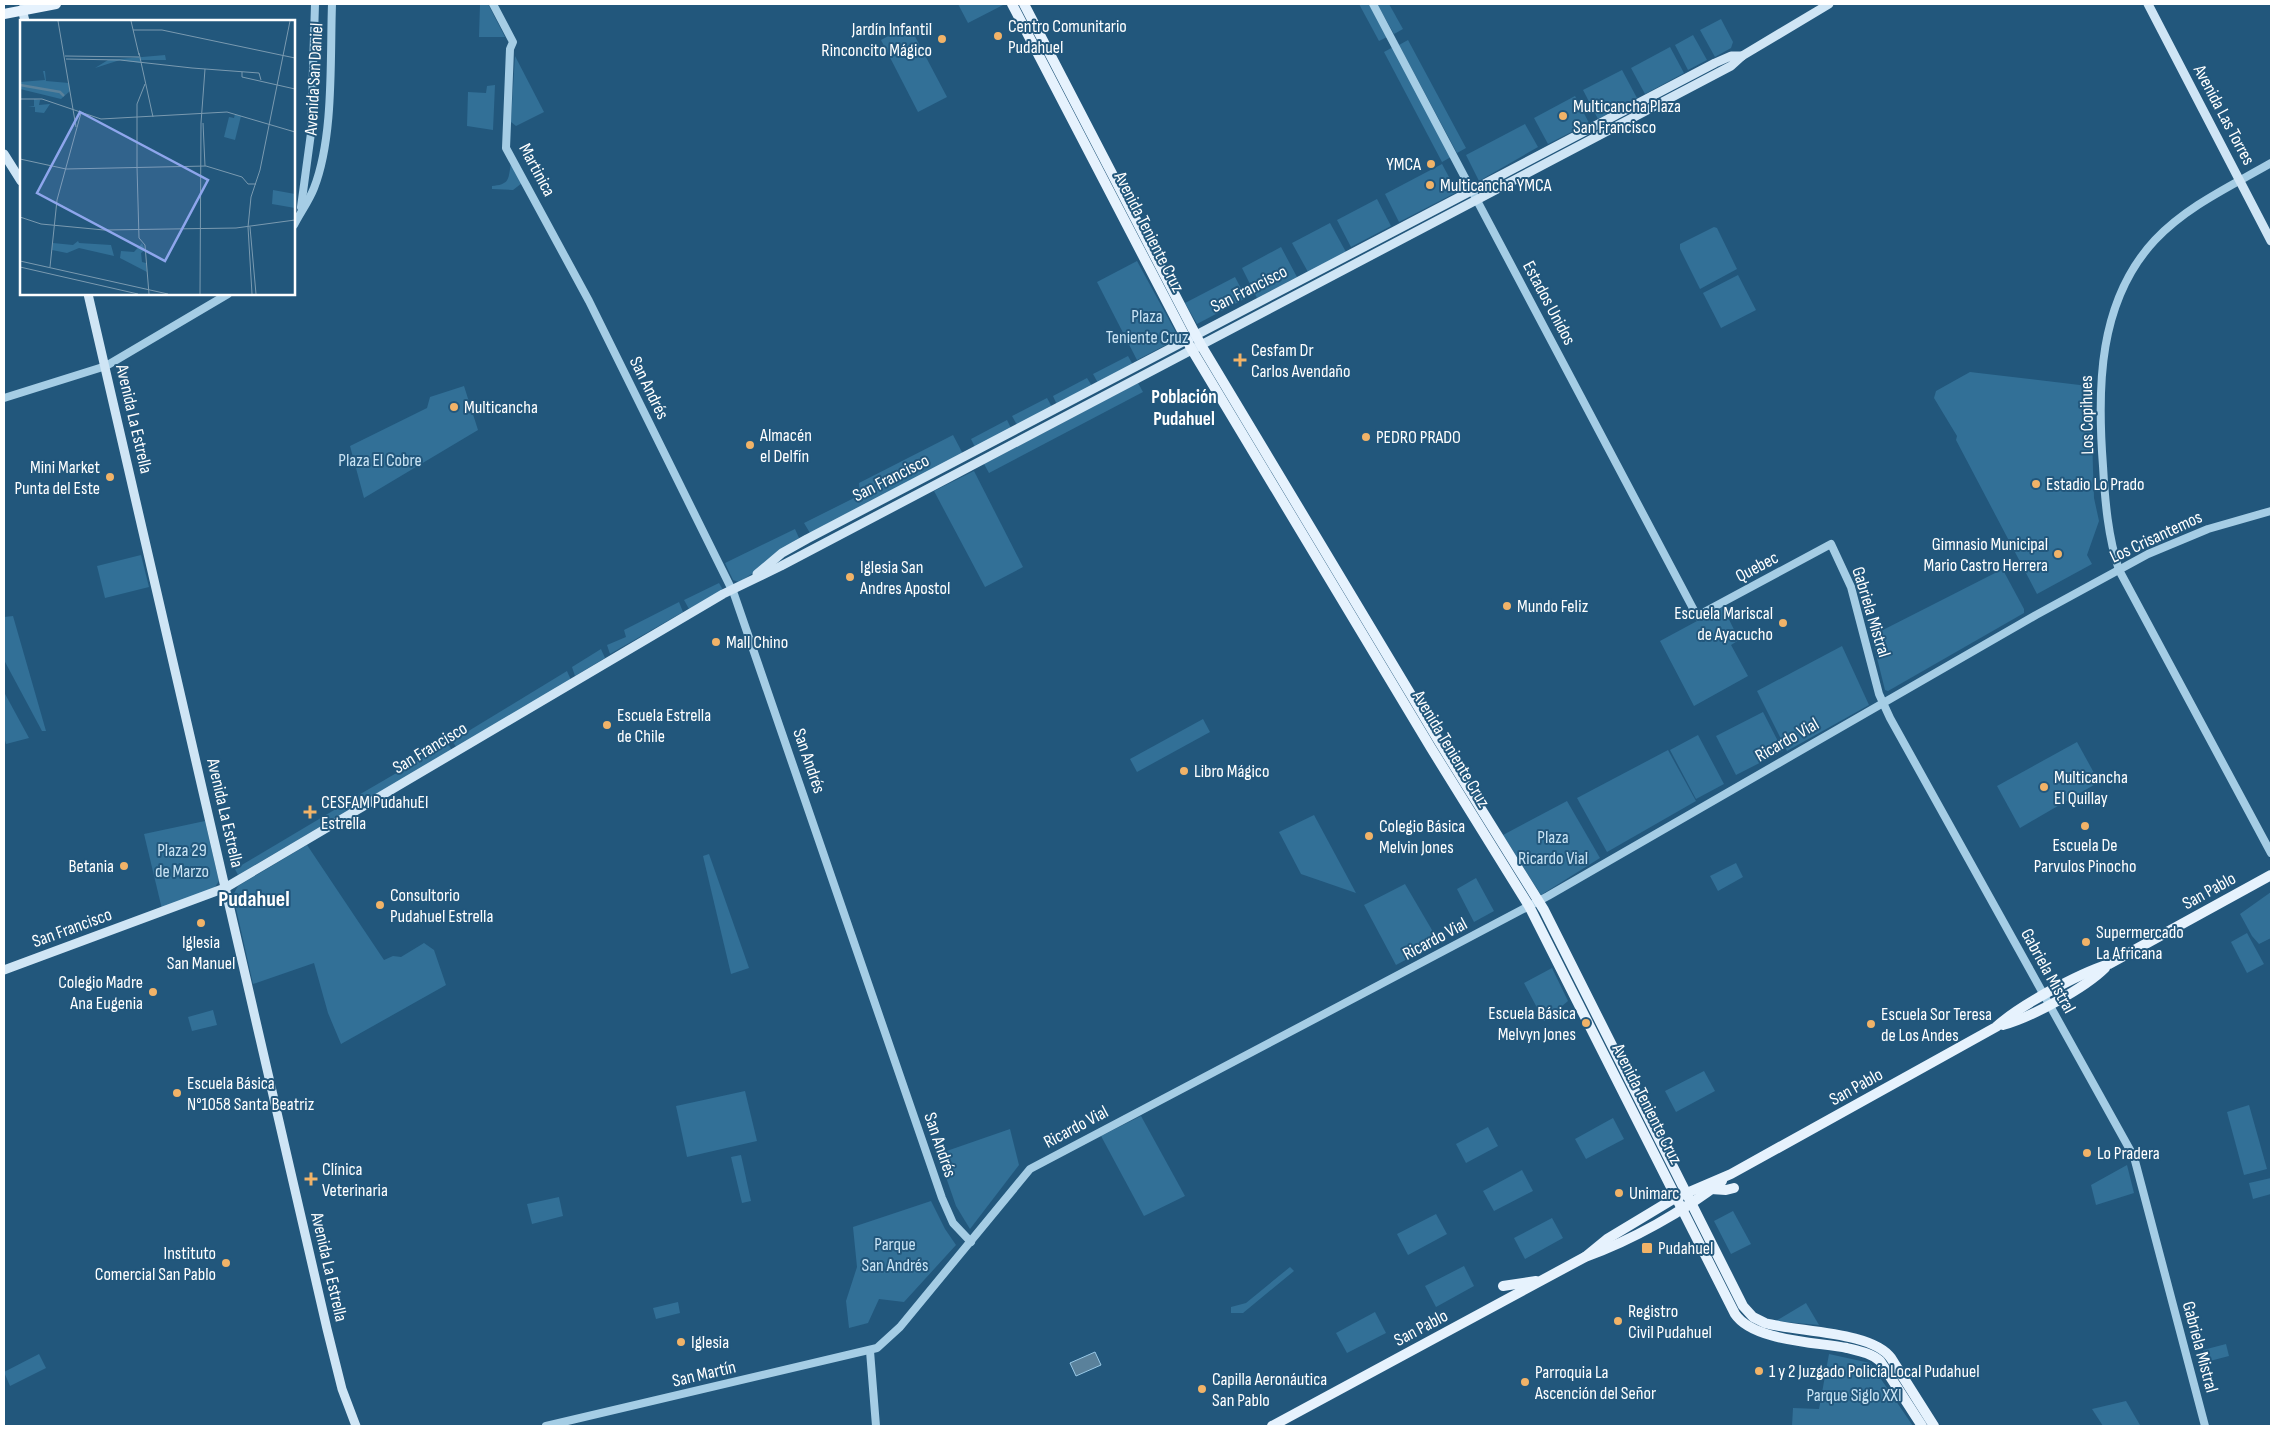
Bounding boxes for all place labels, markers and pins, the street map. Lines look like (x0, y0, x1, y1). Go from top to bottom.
place label: Centro Comunitario Pudahuel (1008, 16, 1127, 58)
place label: Jardín Infantil Rinconcito Mágico (821, 19, 932, 61)
marker: Centro Comunitario Pudahuel (992, 30, 1004, 42)
marker: Jardín Infantil Rinconcito Mágico (936, 33, 948, 45)
place label: Multicancha Plaza San Francisco (1573, 96, 1681, 138)
marker: Multicancha Plaza San Francisco (1557, 110, 1569, 122)
place label: YMCA (1386, 154, 1421, 175)
marker: YMCA (1425, 158, 1437, 170)
place label: Multicancha YMCA (1440, 175, 1552, 196)
marker: Multicancha YMCA (1424, 179, 1436, 191)
place label: Cesfam Dr Carlos Avendaño (1251, 340, 1351, 382)
marker: Cesfam Dr Carlos Avendaño (1233, 353, 1247, 367)
place label: Multicancha (464, 397, 538, 418)
marker: Multicancha (448, 401, 460, 413)
place label: Almacén el Delfín (759, 425, 812, 467)
place label: PEDRO PRADO (1376, 427, 1461, 448)
marker: PEDRO PRADO (1360, 431, 1372, 443)
marker: Almacén el Delfín (744, 439, 756, 451)
place label: Mini Market Punta del Este (14, 457, 100, 499)
marker: Mini Market Punta del Este (104, 471, 116, 483)
place label: Estadio Lo Prado (2046, 474, 2145, 495)
marker: Estadio Lo Prado (2030, 478, 2042, 490)
place label: Gimnasio Municipal Mario Castro Herrera (1924, 534, 2048, 576)
marker: Gimnasio Municipal Mario Castro Herrera (2052, 548, 2064, 560)
place label: Iglesia San Andres Apostol (859, 557, 950, 599)
marker: Iglesia San Andres Apostol (844, 571, 856, 583)
place label: Mundo Feliz (1517, 596, 1589, 617)
marker: Mundo Feliz (1501, 600, 1513, 612)
place label: Escuela Mariscal de Ayacucho (1674, 603, 1773, 645)
marker: Escuela Mariscal de Ayacucho (1777, 617, 1789, 629)
place label: Mall Chino (726, 632, 788, 653)
marker: Mall Chino (710, 636, 722, 648)
place label: Escuela Estrella de Chile (617, 705, 711, 747)
marker: Escuela Estrella de Chile (601, 719, 613, 731)
place label: Libro Mágico (1194, 761, 1269, 782)
marker: Libro Mágico (1178, 765, 1190, 777)
place label: Multicancha El Quillay (2054, 767, 2128, 809)
marker: Multicancha El Quillay (2038, 781, 2050, 793)
place label: CESFAM PudahuEl Estrella (321, 792, 428, 834)
marker: CESFAM PudahuEl Estrella (303, 805, 317, 819)
place label: Colegio Básica Melvin Jones (1379, 816, 1465, 858)
marker: Escuela De Parvulos Pinocho (2079, 820, 2091, 832)
marker: Colegio Básica Melvin Jones (1363, 830, 1375, 842)
place label: Escuela De Parvulos Pinocho (2034, 835, 2136, 877)
place label: Betania (68, 856, 114, 877)
marker: Betania (118, 860, 130, 872)
place label: Consultorio Pudahuel Estrella (390, 885, 493, 927)
marker: Consultorio Pudahuel Estrella (374, 899, 386, 911)
marker: Iglesia San Manuel (195, 917, 207, 929)
place label: Supermercado La Africana (2096, 922, 2184, 964)
place label: Iglesia San Manuel (167, 932, 235, 974)
marker: Supermercado La Africana (2080, 936, 2092, 948)
place label: Colegio Madre Ana Eugenia (58, 972, 143, 1014)
marker: Colegio Madre Ana Eugenia (147, 986, 159, 998)
place label: Escuela Básica Melvyn Jones (1488, 1003, 1576, 1045)
place label: Escuela Sor Teresa de Los Andes (1881, 1004, 1992, 1046)
marker: Escuela Básica Melvyn Jones (1580, 1017, 1592, 1029)
marker: Escuela Sor Teresa de Los Andes (1865, 1018, 1877, 1030)
place label: Escuela Básica N°1058 Santa Beatriz (187, 1073, 315, 1115)
marker: Escuela Básica N°1058 Santa Beatriz (171, 1087, 183, 1099)
place label: Lo Pradera (2097, 1143, 2160, 1164)
marker: Lo Pradera (2081, 1147, 2093, 1159)
place label: Clínica Veterinaria (322, 1159, 388, 1201)
marker: Clínica Veterinaria (304, 1172, 318, 1186)
place label: Unimarc (1629, 1183, 1680, 1204)
marker: Unimarc (1613, 1187, 1625, 1199)
place label: Pudahuel (1658, 1238, 1713, 1259)
marker: Pudahuel (1640, 1241, 1654, 1255)
place label: Instituto Comercial San Pablo (95, 1243, 216, 1285)
marker: Instituto Comercial San Pablo (220, 1257, 232, 1269)
place label: Registro Civil Pudahuel (1628, 1301, 1712, 1343)
marker: Registro Civil Pudahuel (1612, 1315, 1624, 1327)
place label: Iglesia (691, 1332, 729, 1353)
marker: Iglesia (675, 1336, 687, 1348)
place label: 1 y 2 Juzgado Policía Local Pudahuel (1769, 1361, 1980, 1382)
place label: Parroquia La Ascención del Señor (1534, 1362, 1656, 1404)
marker: 1 y 2 Juzgado Policía Local Pudahuel (1753, 1365, 1765, 1377)
place label: Capilla Aeronáutica San Pablo (1212, 1369, 1327, 1411)
marker: Parroquia La Ascención del Señor (1519, 1376, 1531, 1388)
marker: Capilla Aeronáutica San Pablo (1196, 1383, 1208, 1395)

